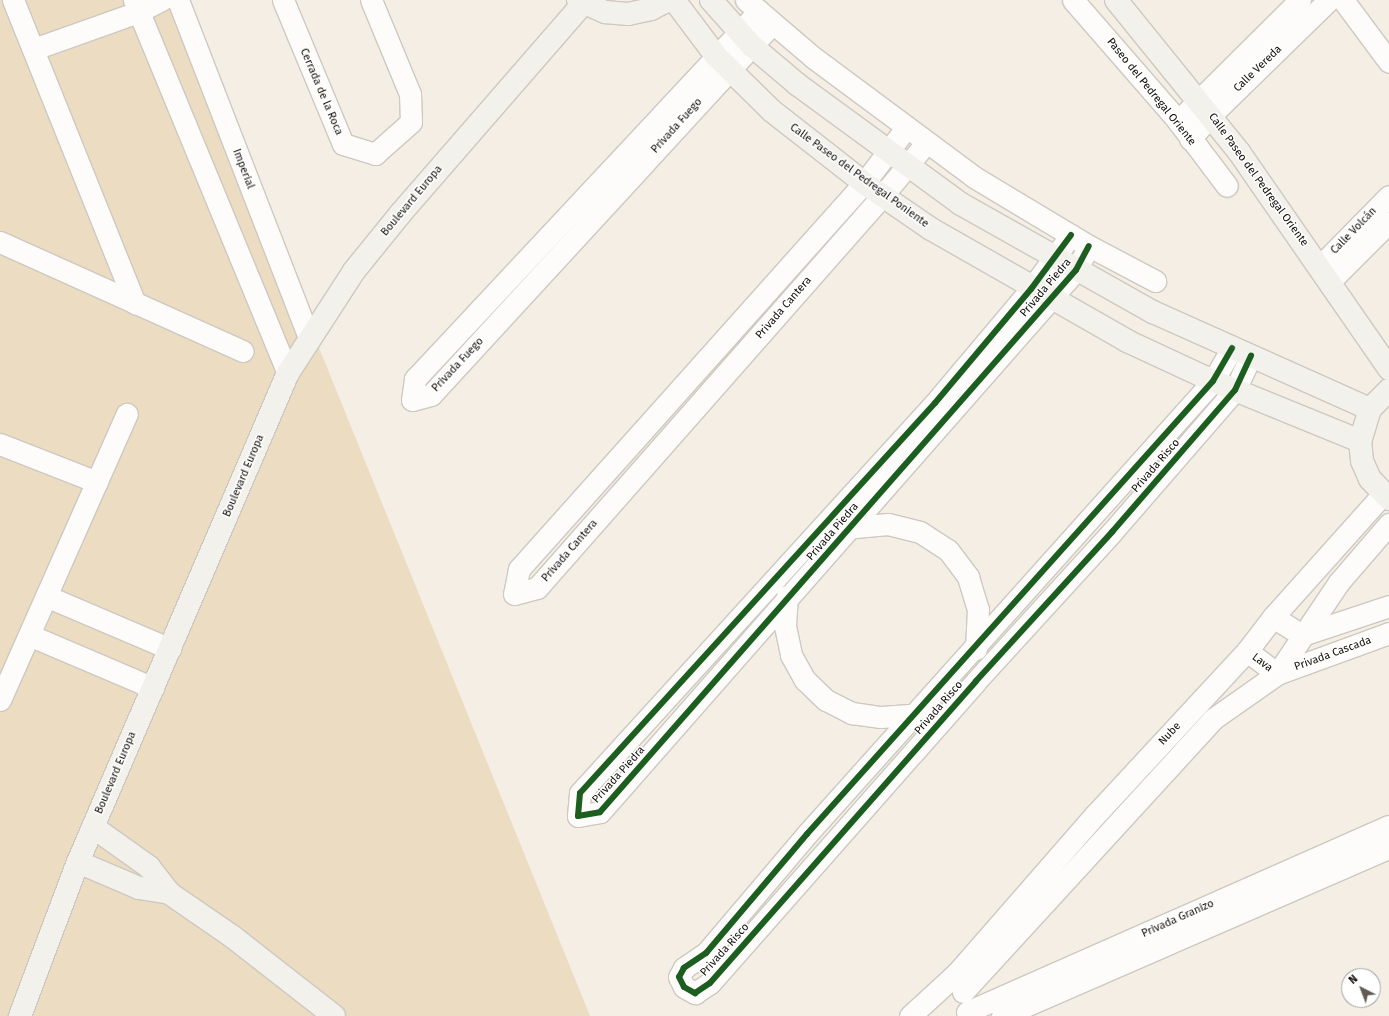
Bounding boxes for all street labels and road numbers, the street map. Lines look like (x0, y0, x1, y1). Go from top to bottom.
street label: Paseo del Pedregal Oriente (1104, 36, 1198, 148)
street label: Calle Vereda (1231, 43, 1285, 95)
street label: Cerrada de la Roca (297, 47, 345, 137)
street label: Privada Fuego (649, 96, 705, 156)
street label: Calle Paseo del Pedregal Oriente (1205, 111, 1311, 249)
street label: Calle Paseo del Pedregal Poniente (787, 121, 931, 231)
street label: Imperial (229, 147, 257, 191)
street label: Boulevard Europa (379, 163, 445, 239)
street label: Calle Volcán (1328, 205, 1380, 257)
street label: Privada Piedra (1018, 256, 1074, 320)
street label: Privada Cantera (753, 274, 815, 342)
street label: Privada Fuego (429, 335, 487, 395)
street label: Boulevard Europa (221, 433, 267, 519)
street label: Privada Risco (1129, 437, 1183, 495)
street label: Privada Piedra (804, 500, 862, 564)
street label: Privada Cantera (539, 517, 601, 585)
street label: Privada Cascada (1293, 634, 1373, 674)
street label: Lava (1249, 651, 1275, 675)
street label: Privada Risco (912, 679, 966, 737)
street label: Nube (1156, 720, 1184, 748)
street label: Boulevard Europa (93, 730, 139, 816)
street label: Privada Piedra (590, 744, 648, 806)
street label: Privada Granizo (1140, 897, 1216, 941)
street label: Privada Risco (698, 921, 752, 979)

